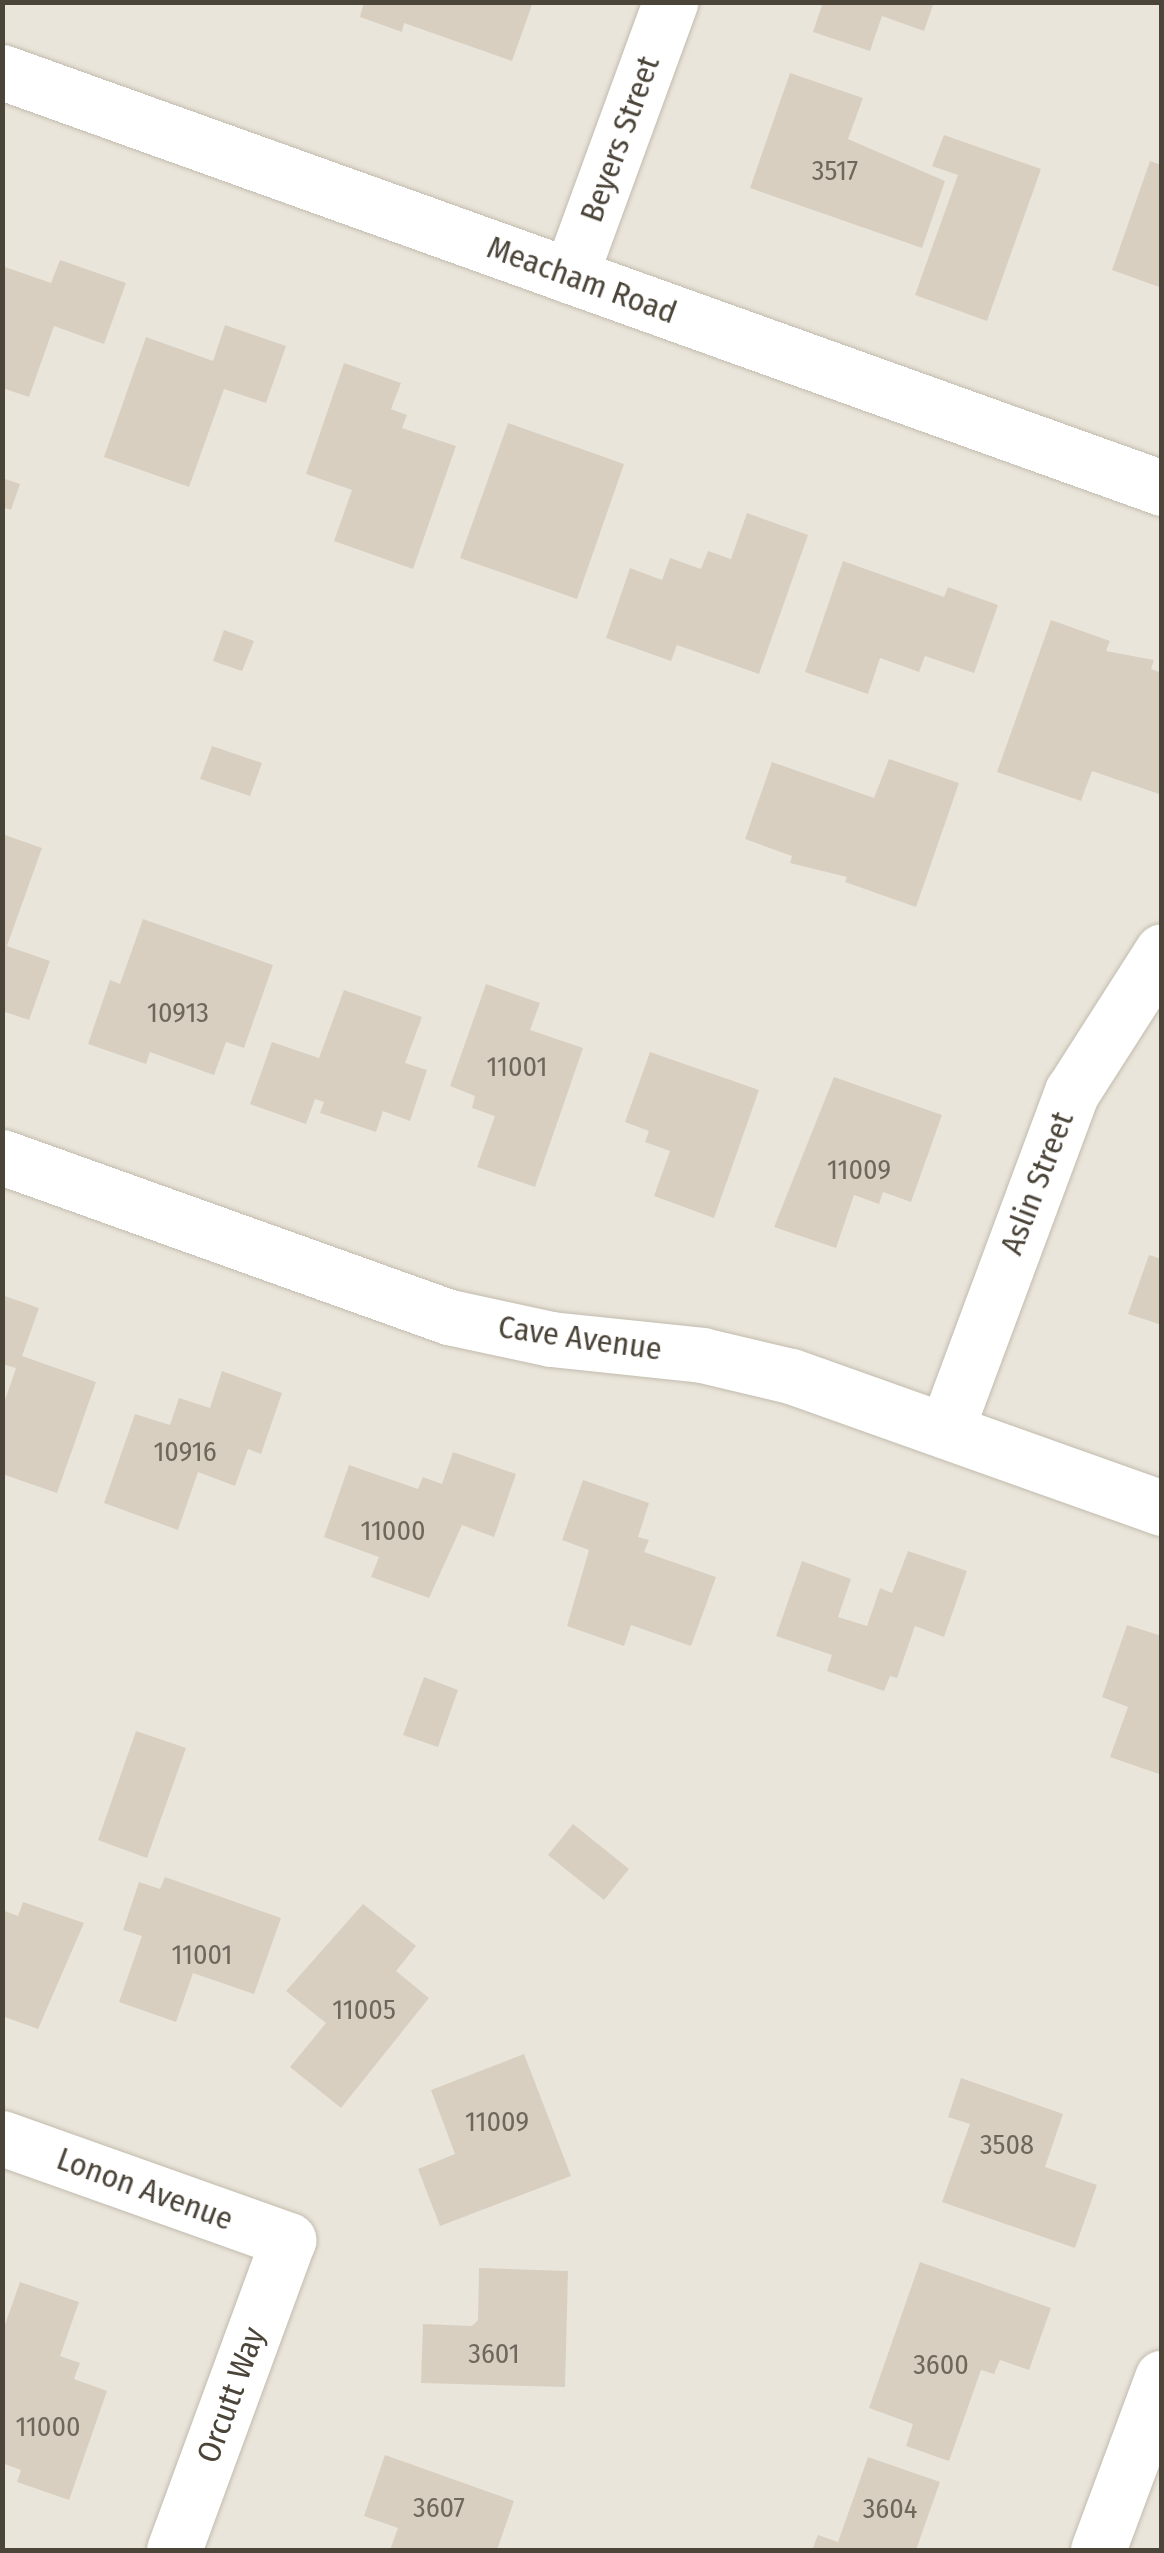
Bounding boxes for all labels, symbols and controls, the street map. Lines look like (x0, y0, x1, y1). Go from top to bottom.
street label: Beyers Street (572, 51, 668, 227)
house number: 3517 (812, 154, 858, 188)
street label: Meacham Road (482, 228, 682, 332)
house number: 10913 (147, 996, 209, 1030)
house number: 11001 (487, 1050, 547, 1084)
street label: Aslin Street (992, 1106, 1082, 1260)
house number: 11009 (827, 1153, 891, 1187)
street label: Cave Avenue (496, 1308, 664, 1368)
house number: 10916 (153, 1435, 217, 1469)
house number: 11000 (360, 1514, 426, 1548)
house number: 11001 (172, 1938, 232, 1972)
house number: 11005 (332, 1993, 396, 2027)
house number: 11009 (465, 2105, 529, 2139)
house number: 3508 (980, 2128, 1034, 2162)
street label: Lonon Avenue (52, 2139, 238, 2239)
street label: Orcutt Way (189, 2322, 273, 2468)
house number: 3601 (468, 2337, 520, 2371)
house number: 3600 (913, 2348, 969, 2382)
house number: 11000 (15, 2410, 81, 2444)
house number: 3607 (413, 2491, 465, 2525)
house number: 3604 (863, 2492, 917, 2526)

